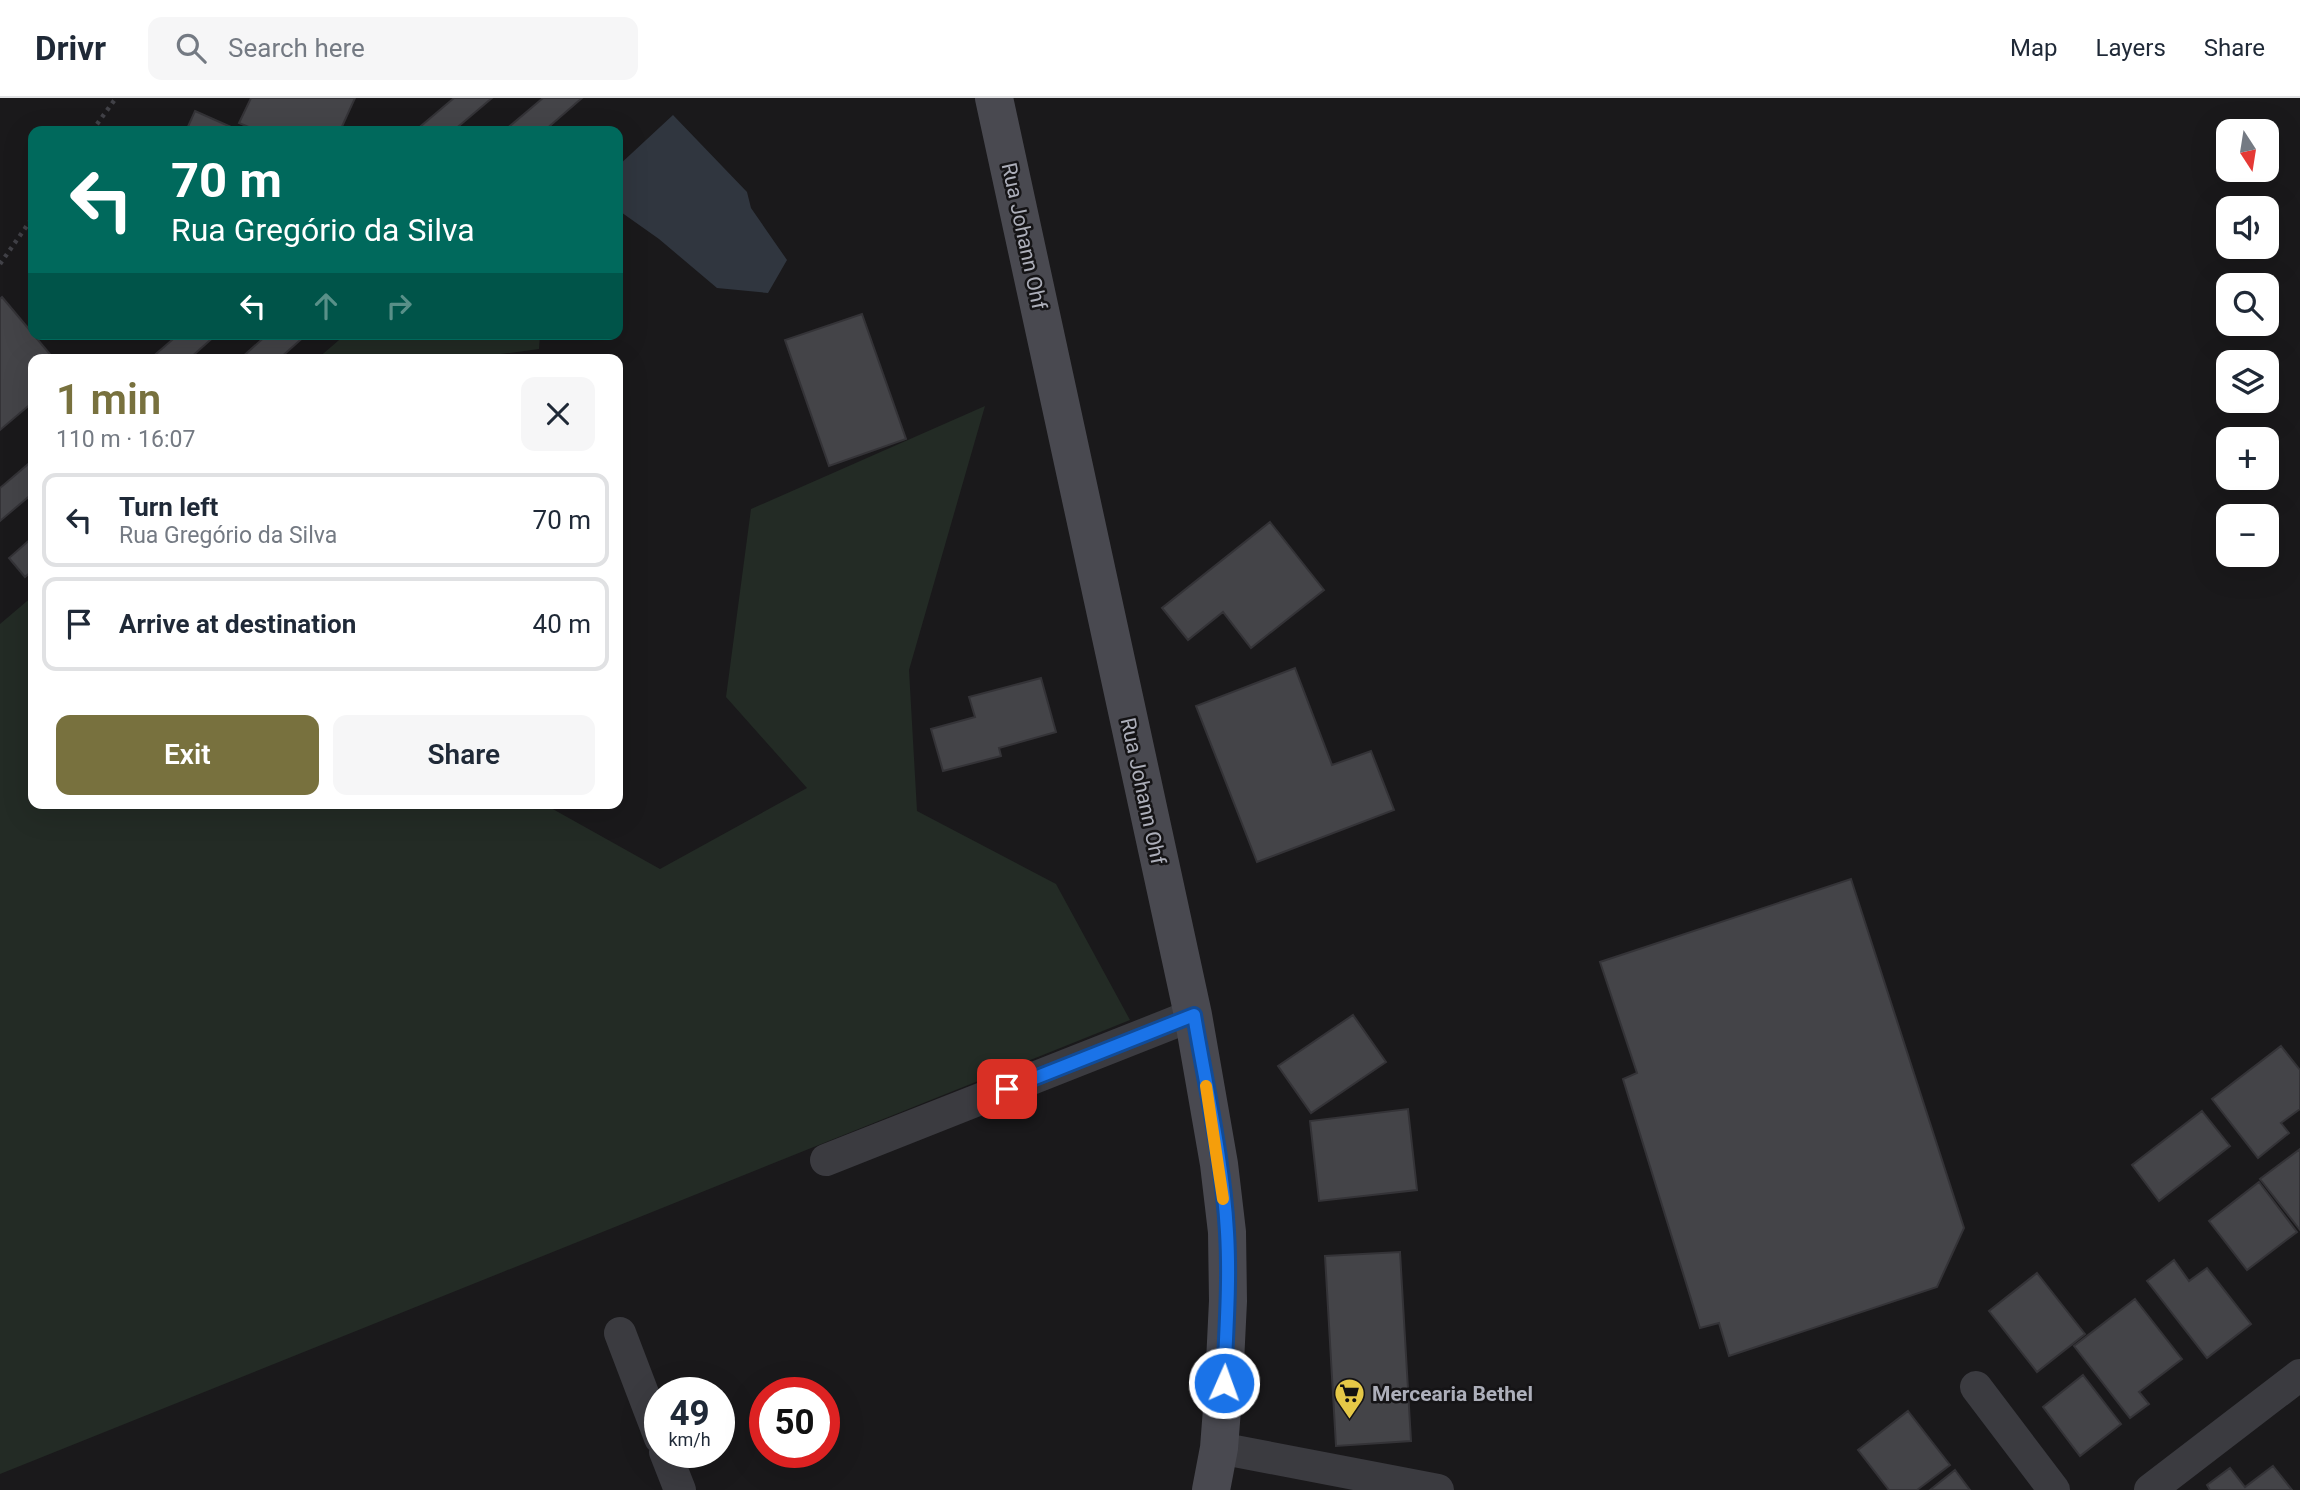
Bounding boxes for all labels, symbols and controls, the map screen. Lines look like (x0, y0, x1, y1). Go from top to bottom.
search box (148, 17, 638, 80)
text: Drivr (35, 29, 106, 68)
icon: search (172, 29, 210, 67)
text: Search here (228, 33, 365, 63)
text: Map (2010, 34, 2058, 62)
text: Layers (2096, 34, 2166, 62)
text: Share (2204, 34, 2265, 62)
north arrow (2216, 119, 2278, 182)
map controls (2216, 119, 2279, 567)
text: 70 m (171, 152, 282, 209)
icon: left (56, 154, 147, 245)
street label: Rua Johann Ohf (997, 160, 1051, 312)
button: sound (2216, 196, 2279, 259)
text: Rua Gregório da Silva (171, 211, 475, 249)
button: search (2216, 273, 2279, 336)
icon: left (234, 287, 272, 325)
icon: ahead (307, 287, 345, 325)
icon: right (380, 287, 418, 325)
button: layers (2216, 350, 2279, 413)
text: 1 min (56, 375, 161, 424)
button: close (521, 377, 595, 451)
text: 110 m · 16:07 (56, 426, 195, 453)
button: + (2216, 427, 2279, 490)
text: Turn left (119, 492, 218, 522)
icon: left (60, 501, 98, 539)
button: − (2216, 504, 2279, 567)
text: 70 m (533, 505, 591, 535)
text: Rua Gregório da Silva (119, 522, 337, 549)
icon: arrive (60, 605, 98, 643)
text: Arrive at destination (119, 609, 356, 639)
text: 40 m (533, 609, 591, 639)
button: Exit (56, 715, 319, 795)
button: Share (333, 715, 595, 795)
street label: Rua Johann Ohf (1116, 715, 1170, 867)
pin (977, 1059, 1037, 1119)
icon: arrive (988, 1070, 1026, 1108)
position arrow (1187, 1346, 1261, 1420)
speed limit sign: 50 (749, 1377, 840, 1468)
supermarket icon: Mercearia Bethel (1332, 1377, 1366, 1421)
place label: Mercearia Bethel (1372, 1382, 1533, 1406)
text: 49 (669, 1393, 710, 1434)
text: km/h (668, 1429, 711, 1450)

